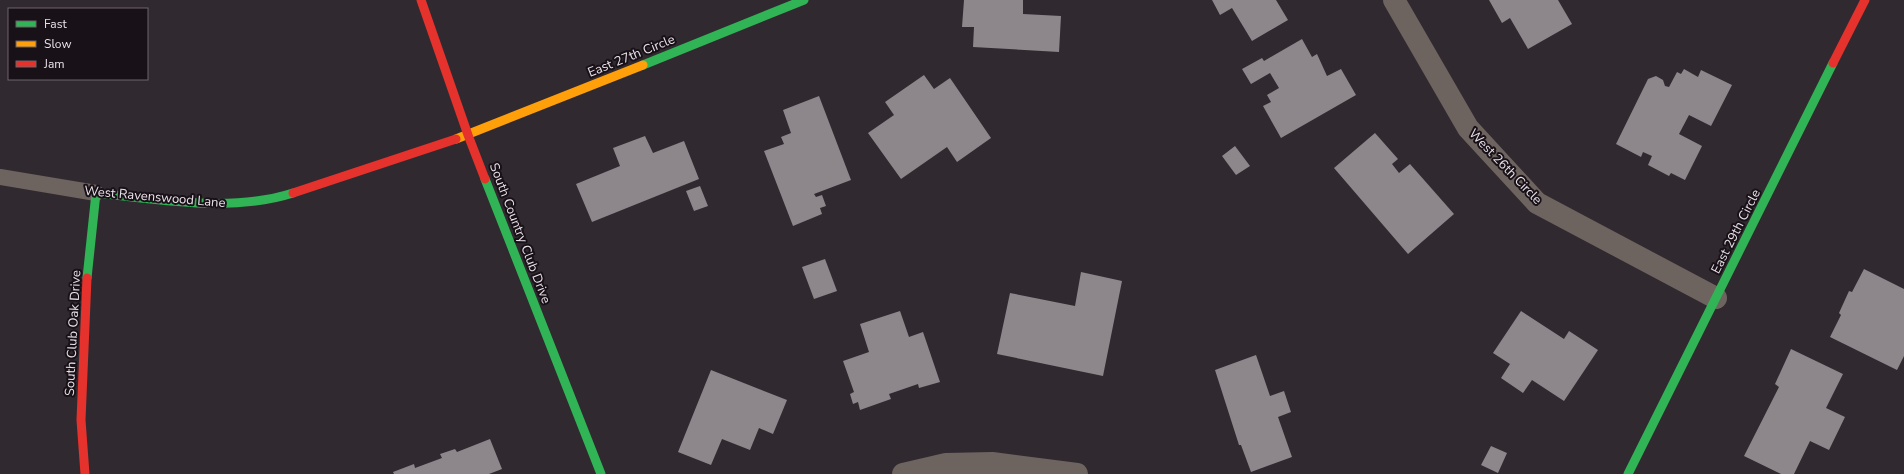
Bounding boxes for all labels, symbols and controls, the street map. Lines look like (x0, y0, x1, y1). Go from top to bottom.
legend (8, 8, 148, 80)
text: Fast (44, 16, 67, 32)
street label: East 27th Circle (585, 30, 678, 82)
text: Slow (44, 36, 72, 52)
text: Jam (43, 56, 65, 72)
street label: West 26th Circle (1465, 125, 1546, 208)
street label: South Country Club Drive (485, 160, 555, 306)
street label: West Ravenswood Lane (84, 182, 226, 212)
street label: East 29th Circle (1707, 186, 1765, 277)
street label: South Club Oak Drive (61, 270, 85, 397)

